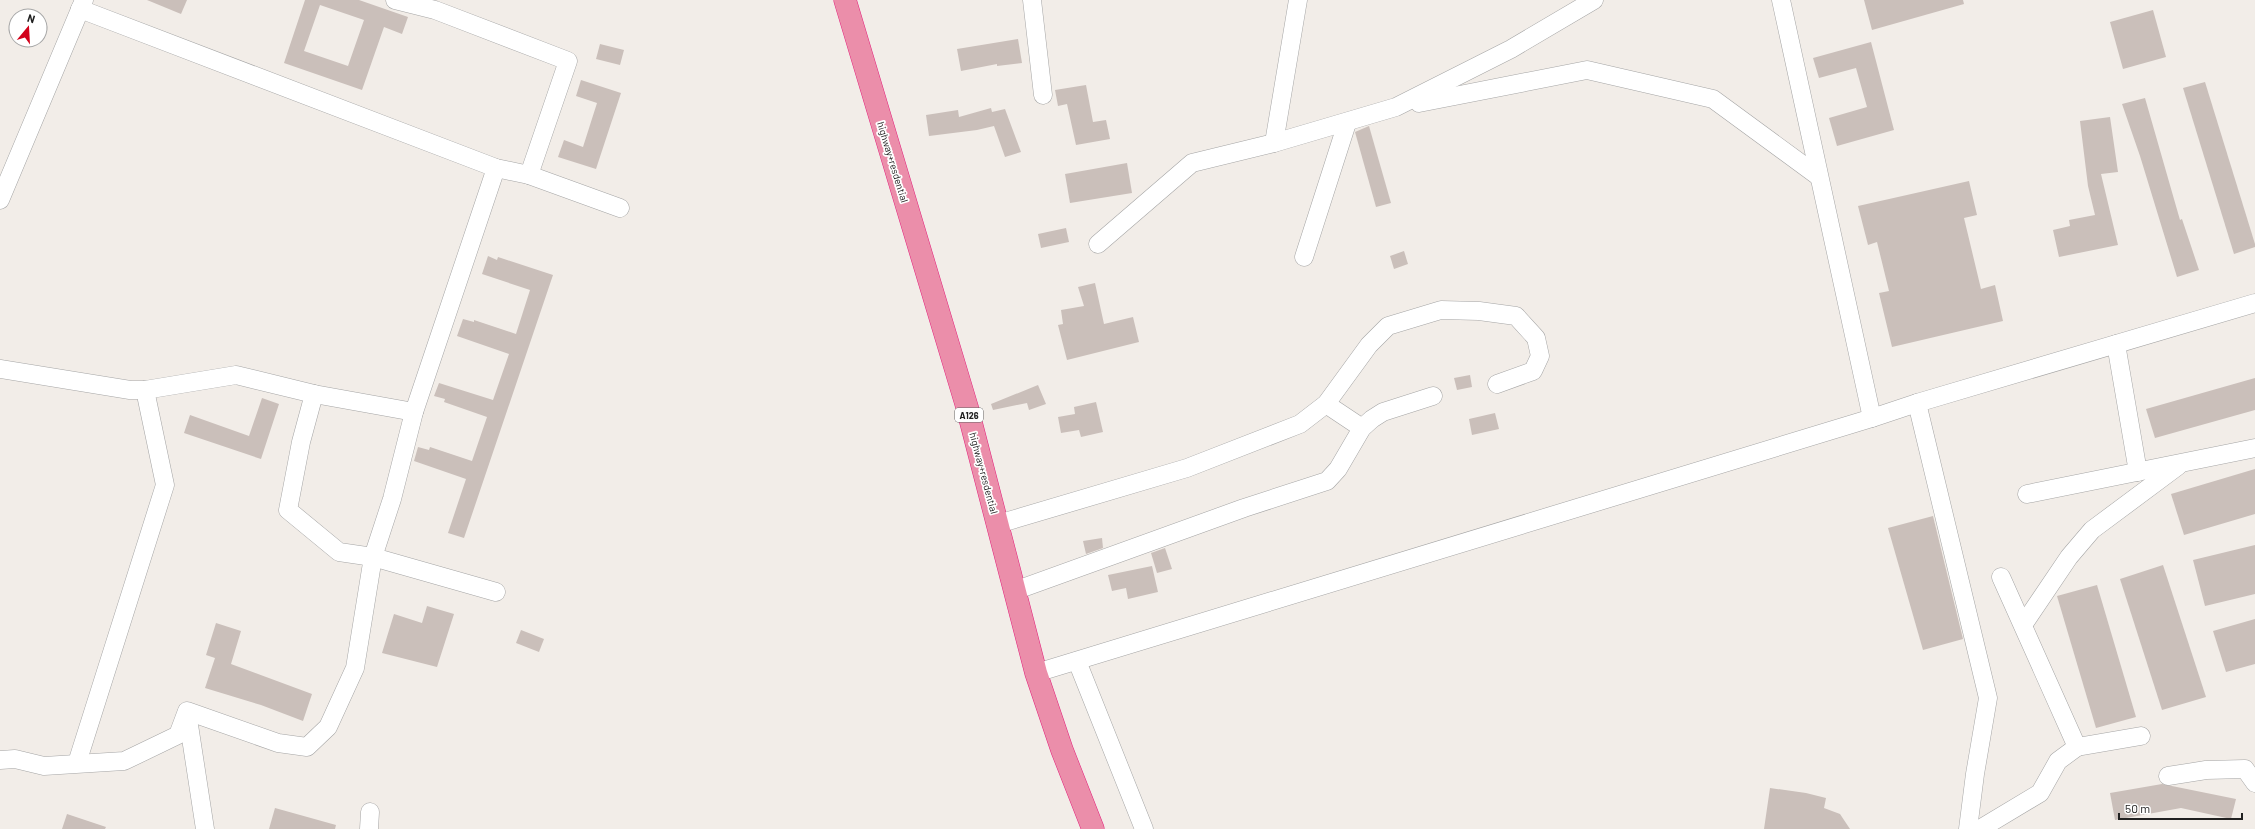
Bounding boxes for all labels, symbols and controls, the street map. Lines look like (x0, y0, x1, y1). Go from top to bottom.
north arrow (8, 8, 48, 48)
text: N (26, 11, 37, 25)
street label: highway+resdential (875, 120, 911, 204)
road number: A126 (955, 408, 983, 422)
street label: highway+resdential (967, 431, 1001, 515)
scale bar (2119, 795, 2242, 821)
text: 50 m (2125, 801, 2150, 815)

